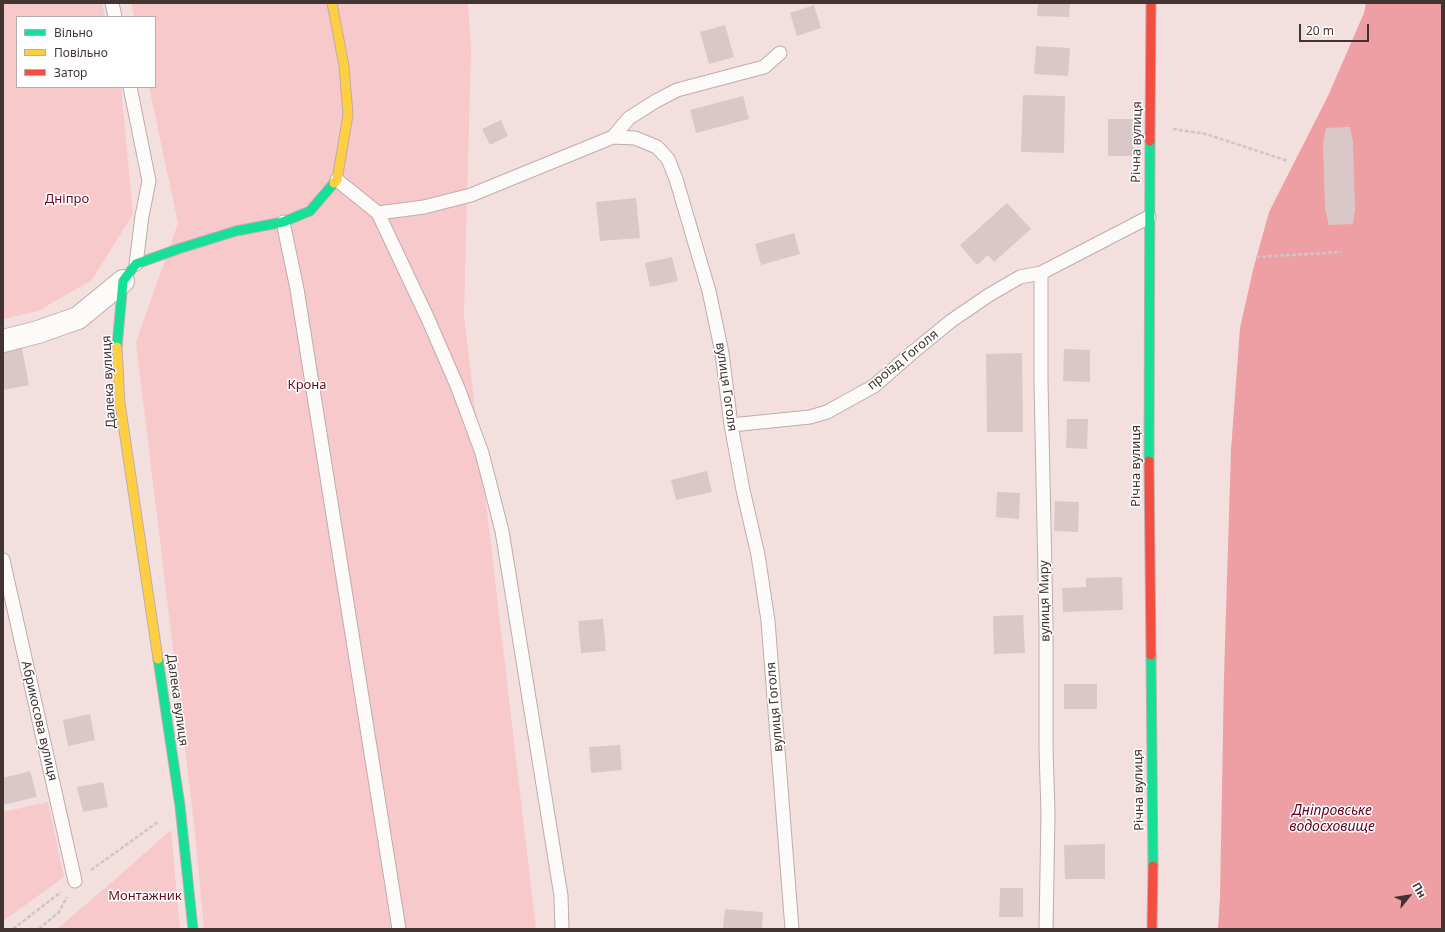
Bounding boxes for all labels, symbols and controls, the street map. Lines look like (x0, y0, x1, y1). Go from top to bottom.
legend (16, 16, 156, 88)
scale bar (1301, 16, 1371, 42)
text: 20 m (1306, 22, 1334, 39)
text: Вільно (54, 24, 93, 41)
text: Повільно (54, 44, 108, 61)
text: Затор (54, 64, 87, 81)
street label: Річна вулиця (1128, 101, 1146, 183)
park label: Дніпро (45, 191, 89, 207)
street label: проїзд Гоголя (864, 327, 942, 393)
street label: Далека вулиця (99, 335, 119, 429)
street label: вулиця Гоголя (712, 341, 740, 433)
park label: Крона (288, 377, 326, 393)
street label: Річна вулиця (1128, 425, 1144, 507)
street label: вулиця Миру (1036, 560, 1054, 642)
street label: Далека вулиця (163, 653, 191, 747)
street label: Абрикосова вулиця (18, 659, 60, 783)
street label: вулиця Гоголя (763, 662, 787, 752)
street label: Річна вулиця (1130, 749, 1148, 831)
water label: Дніпровське водосховище (1289, 803, 1375, 836)
north arrow (1389, 876, 1429, 916)
text: Пн (1409, 879, 1430, 900)
park label: Монтажник (108, 888, 182, 904)

